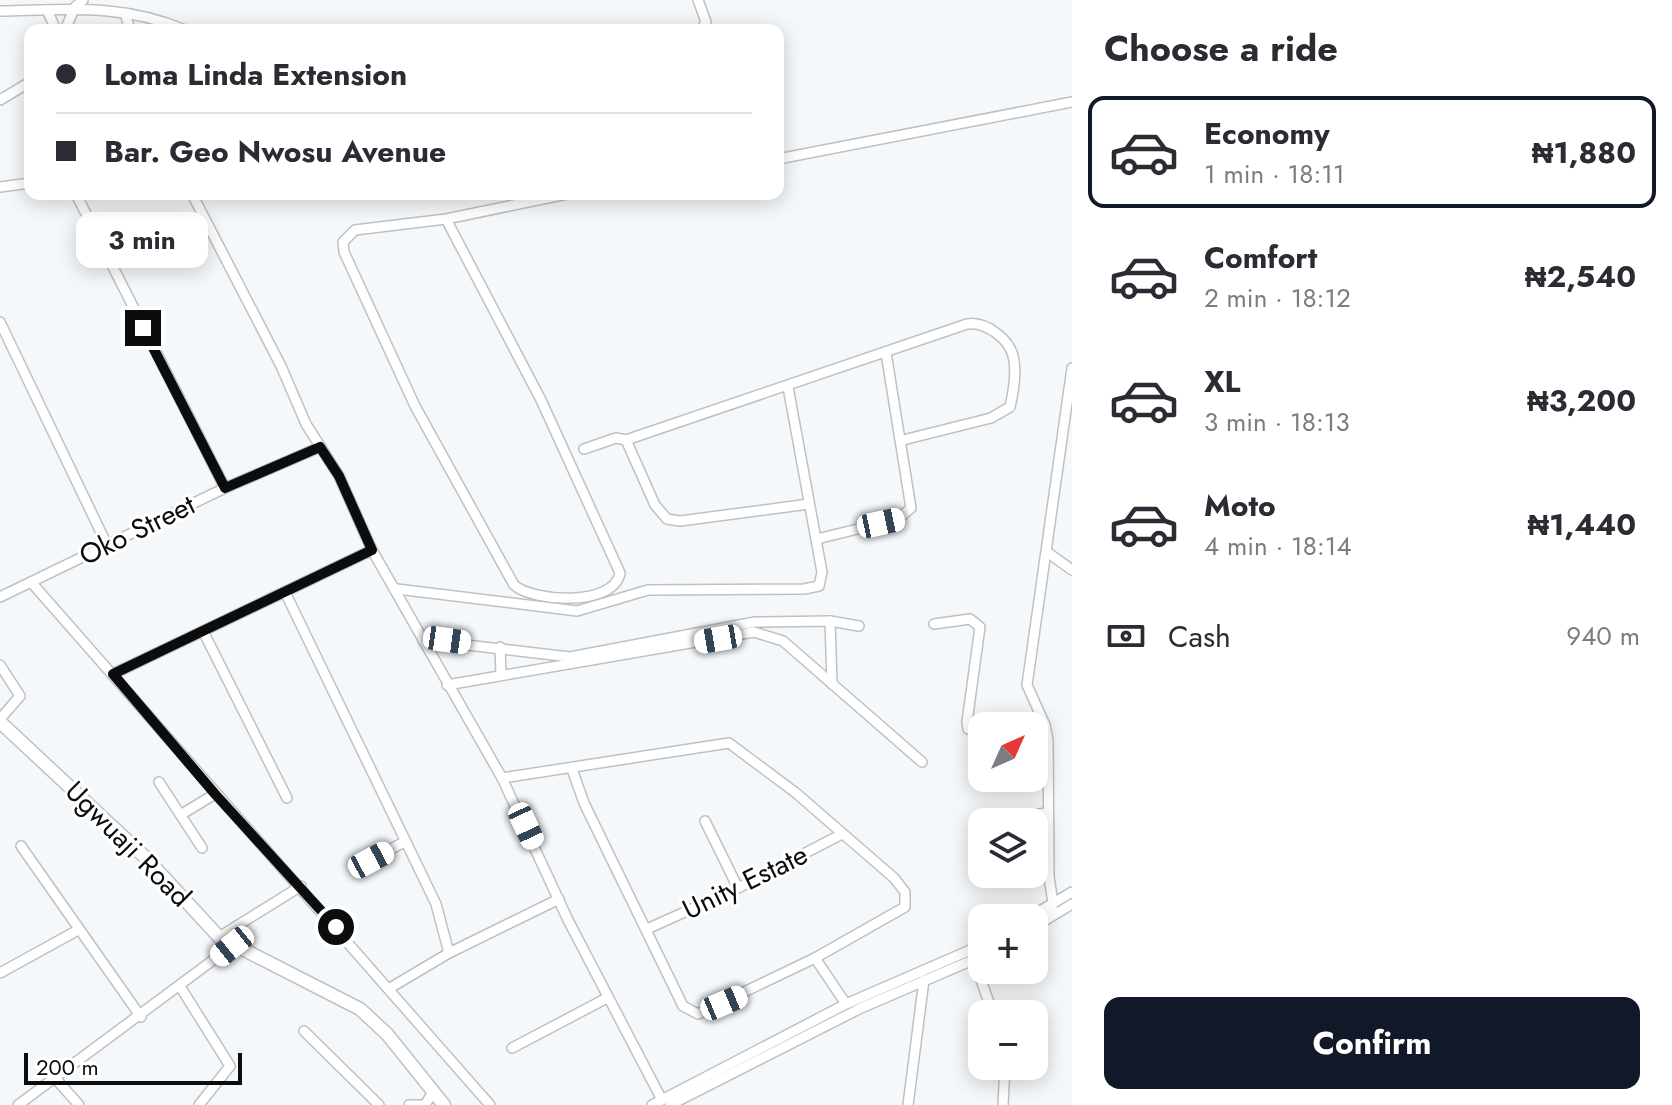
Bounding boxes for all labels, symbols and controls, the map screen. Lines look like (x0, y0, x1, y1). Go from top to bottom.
text: Choose a ride (1104, 22, 1338, 74)
text: Loma Linda Extension (104, 53, 407, 96)
text: Economy (1204, 112, 1330, 155)
icon: car (1108, 116, 1180, 188)
text: Bar. Geo Nwosu Avenue (104, 130, 446, 173)
text: ₦1,880 (1532, 131, 1636, 174)
text: 1 min · 18:11 (1204, 155, 1345, 193)
callout: 3 min (77, 212, 209, 268)
text: 3 min (108, 221, 176, 259)
text: Comfort (1204, 236, 1317, 279)
icon: car (1108, 240, 1180, 312)
text: ₦2,540 (1525, 255, 1636, 298)
text: 2 min · 18:12 (1204, 279, 1351, 317)
route end (125, 310, 161, 346)
text: XL (1204, 360, 1240, 403)
icon: car (1108, 364, 1180, 436)
text: ₦3,200 (1527, 379, 1636, 422)
text: 3 min · 18:13 (1204, 403, 1350, 441)
street label: Oko Street (72, 484, 202, 576)
text: Moto (1204, 484, 1276, 527)
icon: car (1108, 488, 1180, 560)
text: ₦1,440 (1528, 503, 1636, 546)
car (855, 506, 907, 540)
text: 4 min · 18:14 (1204, 527, 1352, 565)
icon: cash (1104, 614, 1148, 658)
text: Cash (1168, 615, 1231, 658)
text: 940 m (1566, 617, 1640, 655)
car (692, 623, 744, 655)
car (422, 625, 472, 655)
north arrow (968, 712, 1048, 792)
map controls (968, 712, 1048, 1080)
street label: Ugwuaji Road (56, 772, 200, 916)
car (505, 799, 547, 853)
button: layers (968, 808, 1048, 888)
street label: Unity Estate (675, 834, 815, 930)
car (344, 838, 398, 882)
button: + (968, 904, 1048, 984)
route start (318, 909, 354, 945)
car (206, 922, 258, 970)
car (697, 983, 751, 1023)
button: Confirm (1104, 997, 1640, 1089)
button: − (968, 1000, 1048, 1080)
scale bar (24, 1049, 242, 1085)
text: 200 m (36, 1051, 99, 1083)

